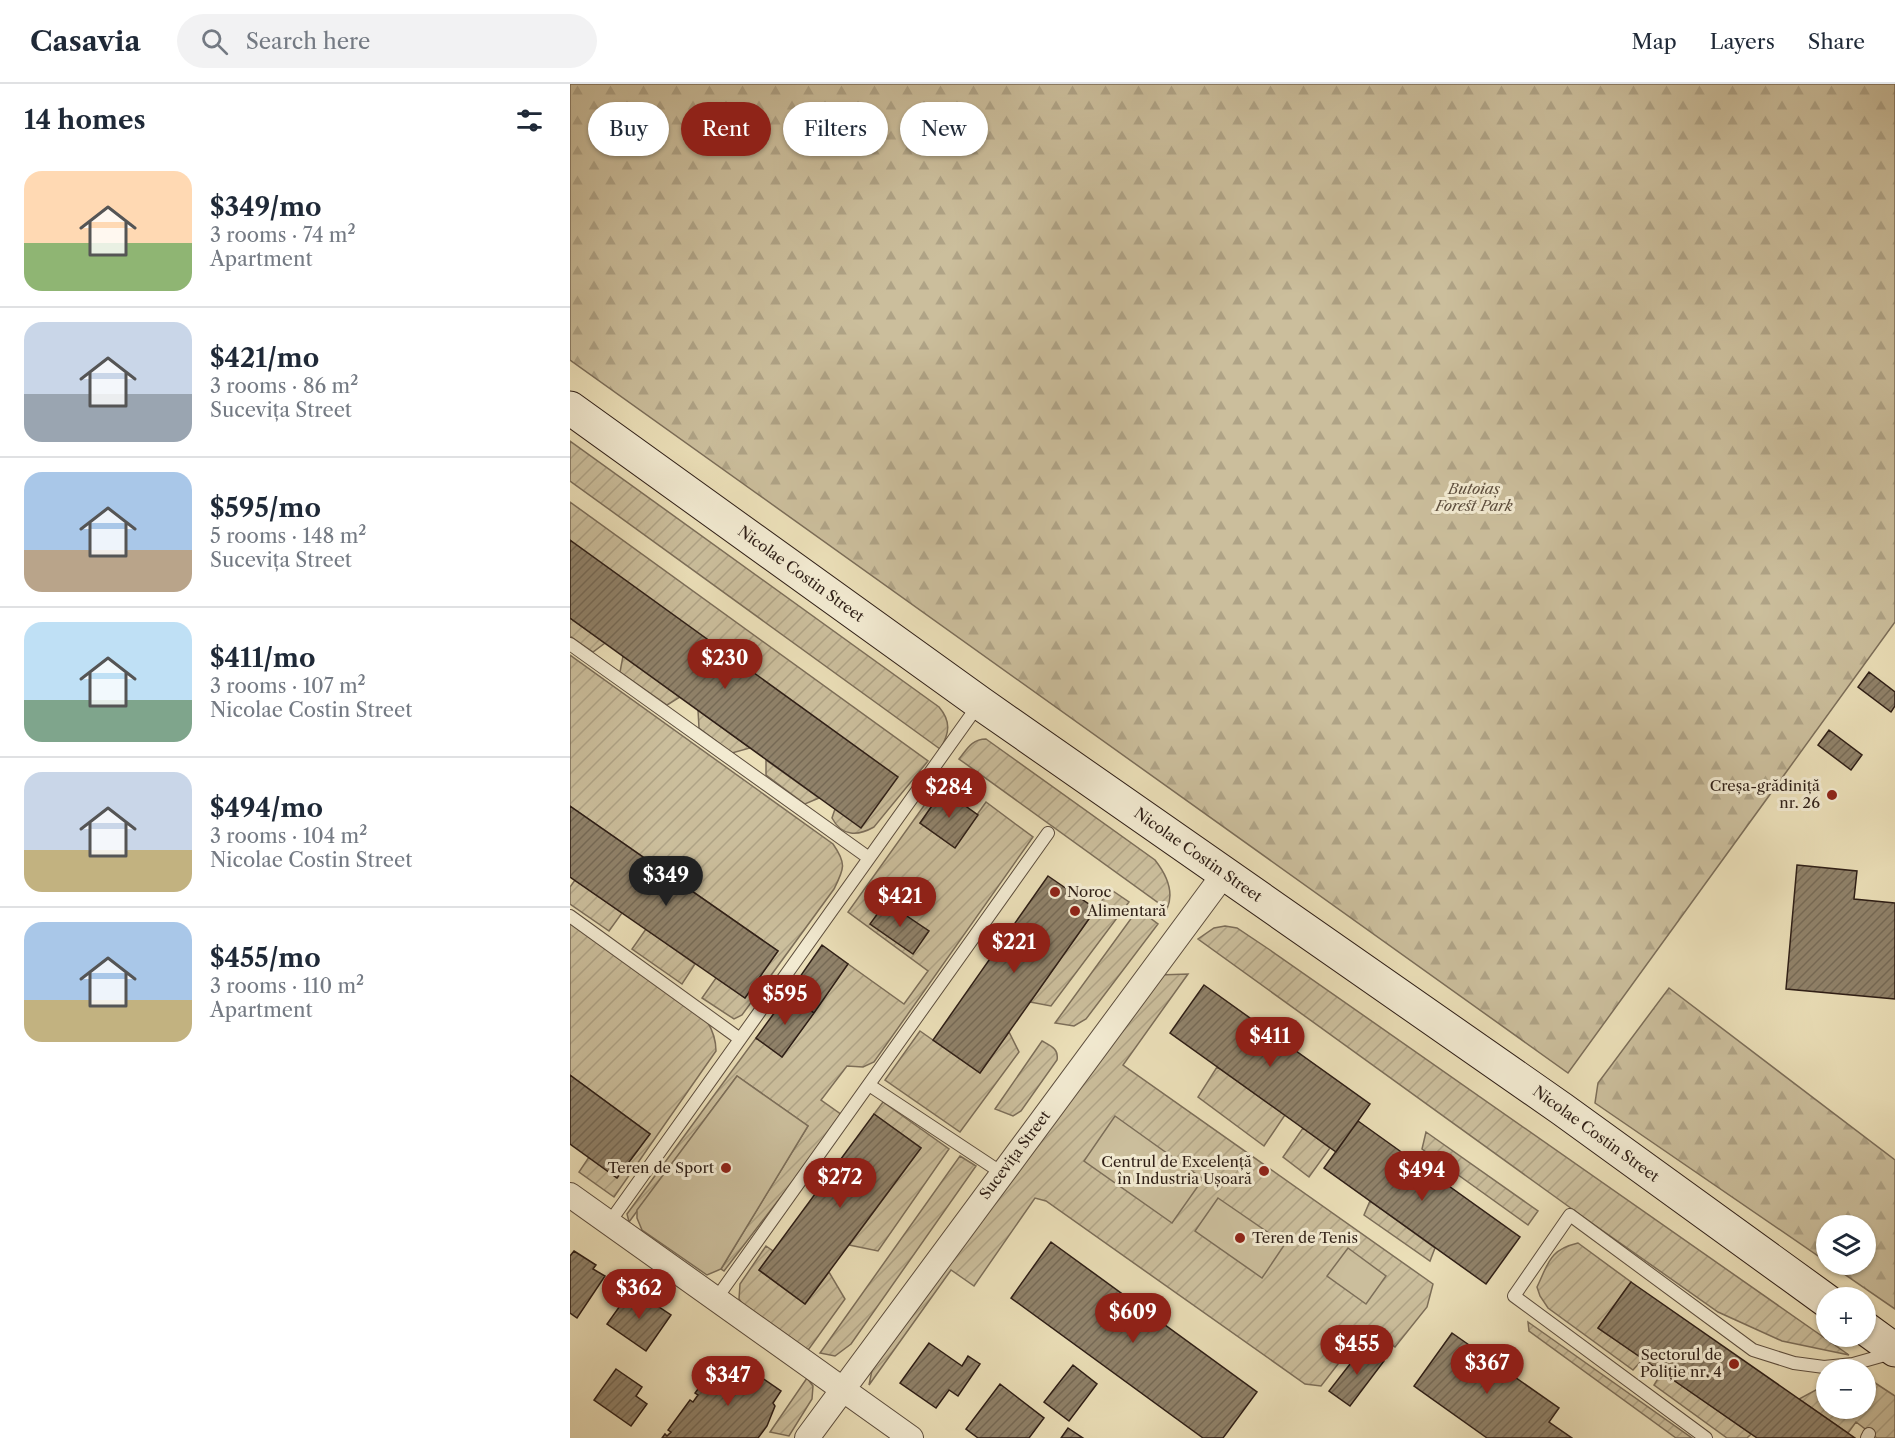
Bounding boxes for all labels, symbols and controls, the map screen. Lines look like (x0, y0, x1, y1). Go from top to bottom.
search box (177, 14, 597, 68)
text: Casavia (30, 24, 141, 58)
icon: search (198, 25, 231, 58)
text: Search here (246, 28, 370, 55)
text: Map (1632, 29, 1677, 54)
text: Layers (1710, 29, 1775, 54)
text: Share (1808, 29, 1865, 54)
chip: Buy (588, 102, 669, 156)
chip: Rent (681, 102, 771, 156)
chip: Filters (783, 102, 888, 156)
chip: New (900, 102, 988, 156)
text: 14 homes (24, 104, 146, 136)
icon: filters (513, 104, 546, 137)
text: $349/mo (210, 191, 322, 223)
icon: home (72, 195, 144, 267)
text: 3 rooms · 74 m² (210, 223, 356, 247)
text: Apartment (210, 247, 313, 271)
text: $421/mo (210, 342, 319, 374)
icon: home (72, 346, 144, 418)
text: 3 rooms · 86 m² (210, 374, 358, 398)
text: Sucevița Street (210, 398, 352, 422)
park label: Butoiaș Forest Park (1434, 479, 1513, 515)
text: $595/mo (210, 492, 321, 524)
icon: home (72, 496, 144, 568)
street label: Nicolae Costin Street (734, 521, 869, 626)
text: 5 rooms · 148 m² (210, 524, 366, 548)
text: Sucevița Street (210, 548, 352, 572)
pin: $230 (689, 639, 761, 690)
text: $411/mo (210, 642, 316, 674)
icon: home (72, 646, 144, 718)
text: $230 (701, 646, 749, 670)
text: 3 rooms · 107 m² (210, 674, 366, 698)
text: Nicolae Costin Street (210, 698, 412, 722)
pin: $284 (913, 768, 985, 819)
text: $284 (925, 775, 973, 799)
place label: Creșa-grădiniță nr. 26 (1710, 776, 1820, 812)
marker: Creșa-grădiniță nr. 26 (1825, 788, 1839, 802)
text: $494/mo (210, 792, 323, 824)
icon: home (72, 796, 144, 868)
street label: Nicolae Costin Street (1131, 803, 1266, 906)
text: 3 rooms · 104 m² (210, 824, 367, 848)
text: Nicolae Costin Street (210, 848, 412, 872)
pin: $349 (630, 856, 702, 907)
text: $349 (643, 863, 689, 887)
pin: $421 (864, 877, 936, 928)
place label: Noroc (1067, 882, 1112, 901)
text: $421 (878, 884, 922, 908)
marker: Noroc (1048, 885, 1062, 899)
place label: Alimentară (1086, 901, 1166, 920)
marker: Alimentară (1068, 904, 1082, 918)
pin: $221 (978, 923, 1050, 974)
text: $221 (992, 930, 1036, 954)
text: $455/mo (210, 942, 321, 974)
icon: home (72, 946, 144, 1018)
text: 3 rooms · 110 m² (210, 974, 364, 998)
pin: $595 (749, 975, 821, 1026)
text: $595 (762, 982, 808, 1006)
text: Apartment (210, 998, 313, 1022)
pin: $411 (1234, 1017, 1306, 1068)
text: $411 (1249, 1024, 1291, 1048)
street label: Nicolae Costin Street (1529, 1081, 1664, 1186)
street label: Sucevița Street (975, 1106, 1055, 1203)
pin: $494 (1386, 1151, 1458, 1202)
place label: Centrul de Excelență în Industria Ușoară (1101, 1152, 1252, 1188)
place label: Teren de Sport (607, 1158, 715, 1177)
pin: $272 (804, 1158, 876, 1209)
text: $494 (1399, 1158, 1445, 1182)
marker: Teren de Sport (719, 1161, 733, 1175)
marker: Centrul de Excelență în Industria Ușoară (1257, 1164, 1271, 1178)
text: $272 (817, 1165, 863, 1189)
map controls (1816, 1215, 1876, 1419)
button: layers (1816, 1215, 1876, 1275)
place label: Teren de Tenis (1252, 1228, 1358, 1247)
marker: Teren de Tenis (1233, 1231, 1247, 1245)
pin: $362 (603, 1269, 675, 1320)
text: $362 (616, 1276, 662, 1300)
button: + (1816, 1287, 1876, 1347)
pin: $609 (1097, 1293, 1169, 1344)
text: $609 (1109, 1300, 1157, 1324)
pin: $455 (1321, 1325, 1393, 1376)
text: $455 (1334, 1332, 1380, 1356)
pin: $367 (1451, 1344, 1523, 1395)
place label: Sectorul de Poliție nr. 4 (1640, 1345, 1722, 1381)
text: $367 (1465, 1351, 1509, 1375)
pin: $347 (692, 1356, 764, 1407)
marker: Sectorul de Poliție nr. 4 (1727, 1357, 1741, 1371)
button: − (1816, 1359, 1876, 1419)
text: $347 (706, 1363, 750, 1387)

